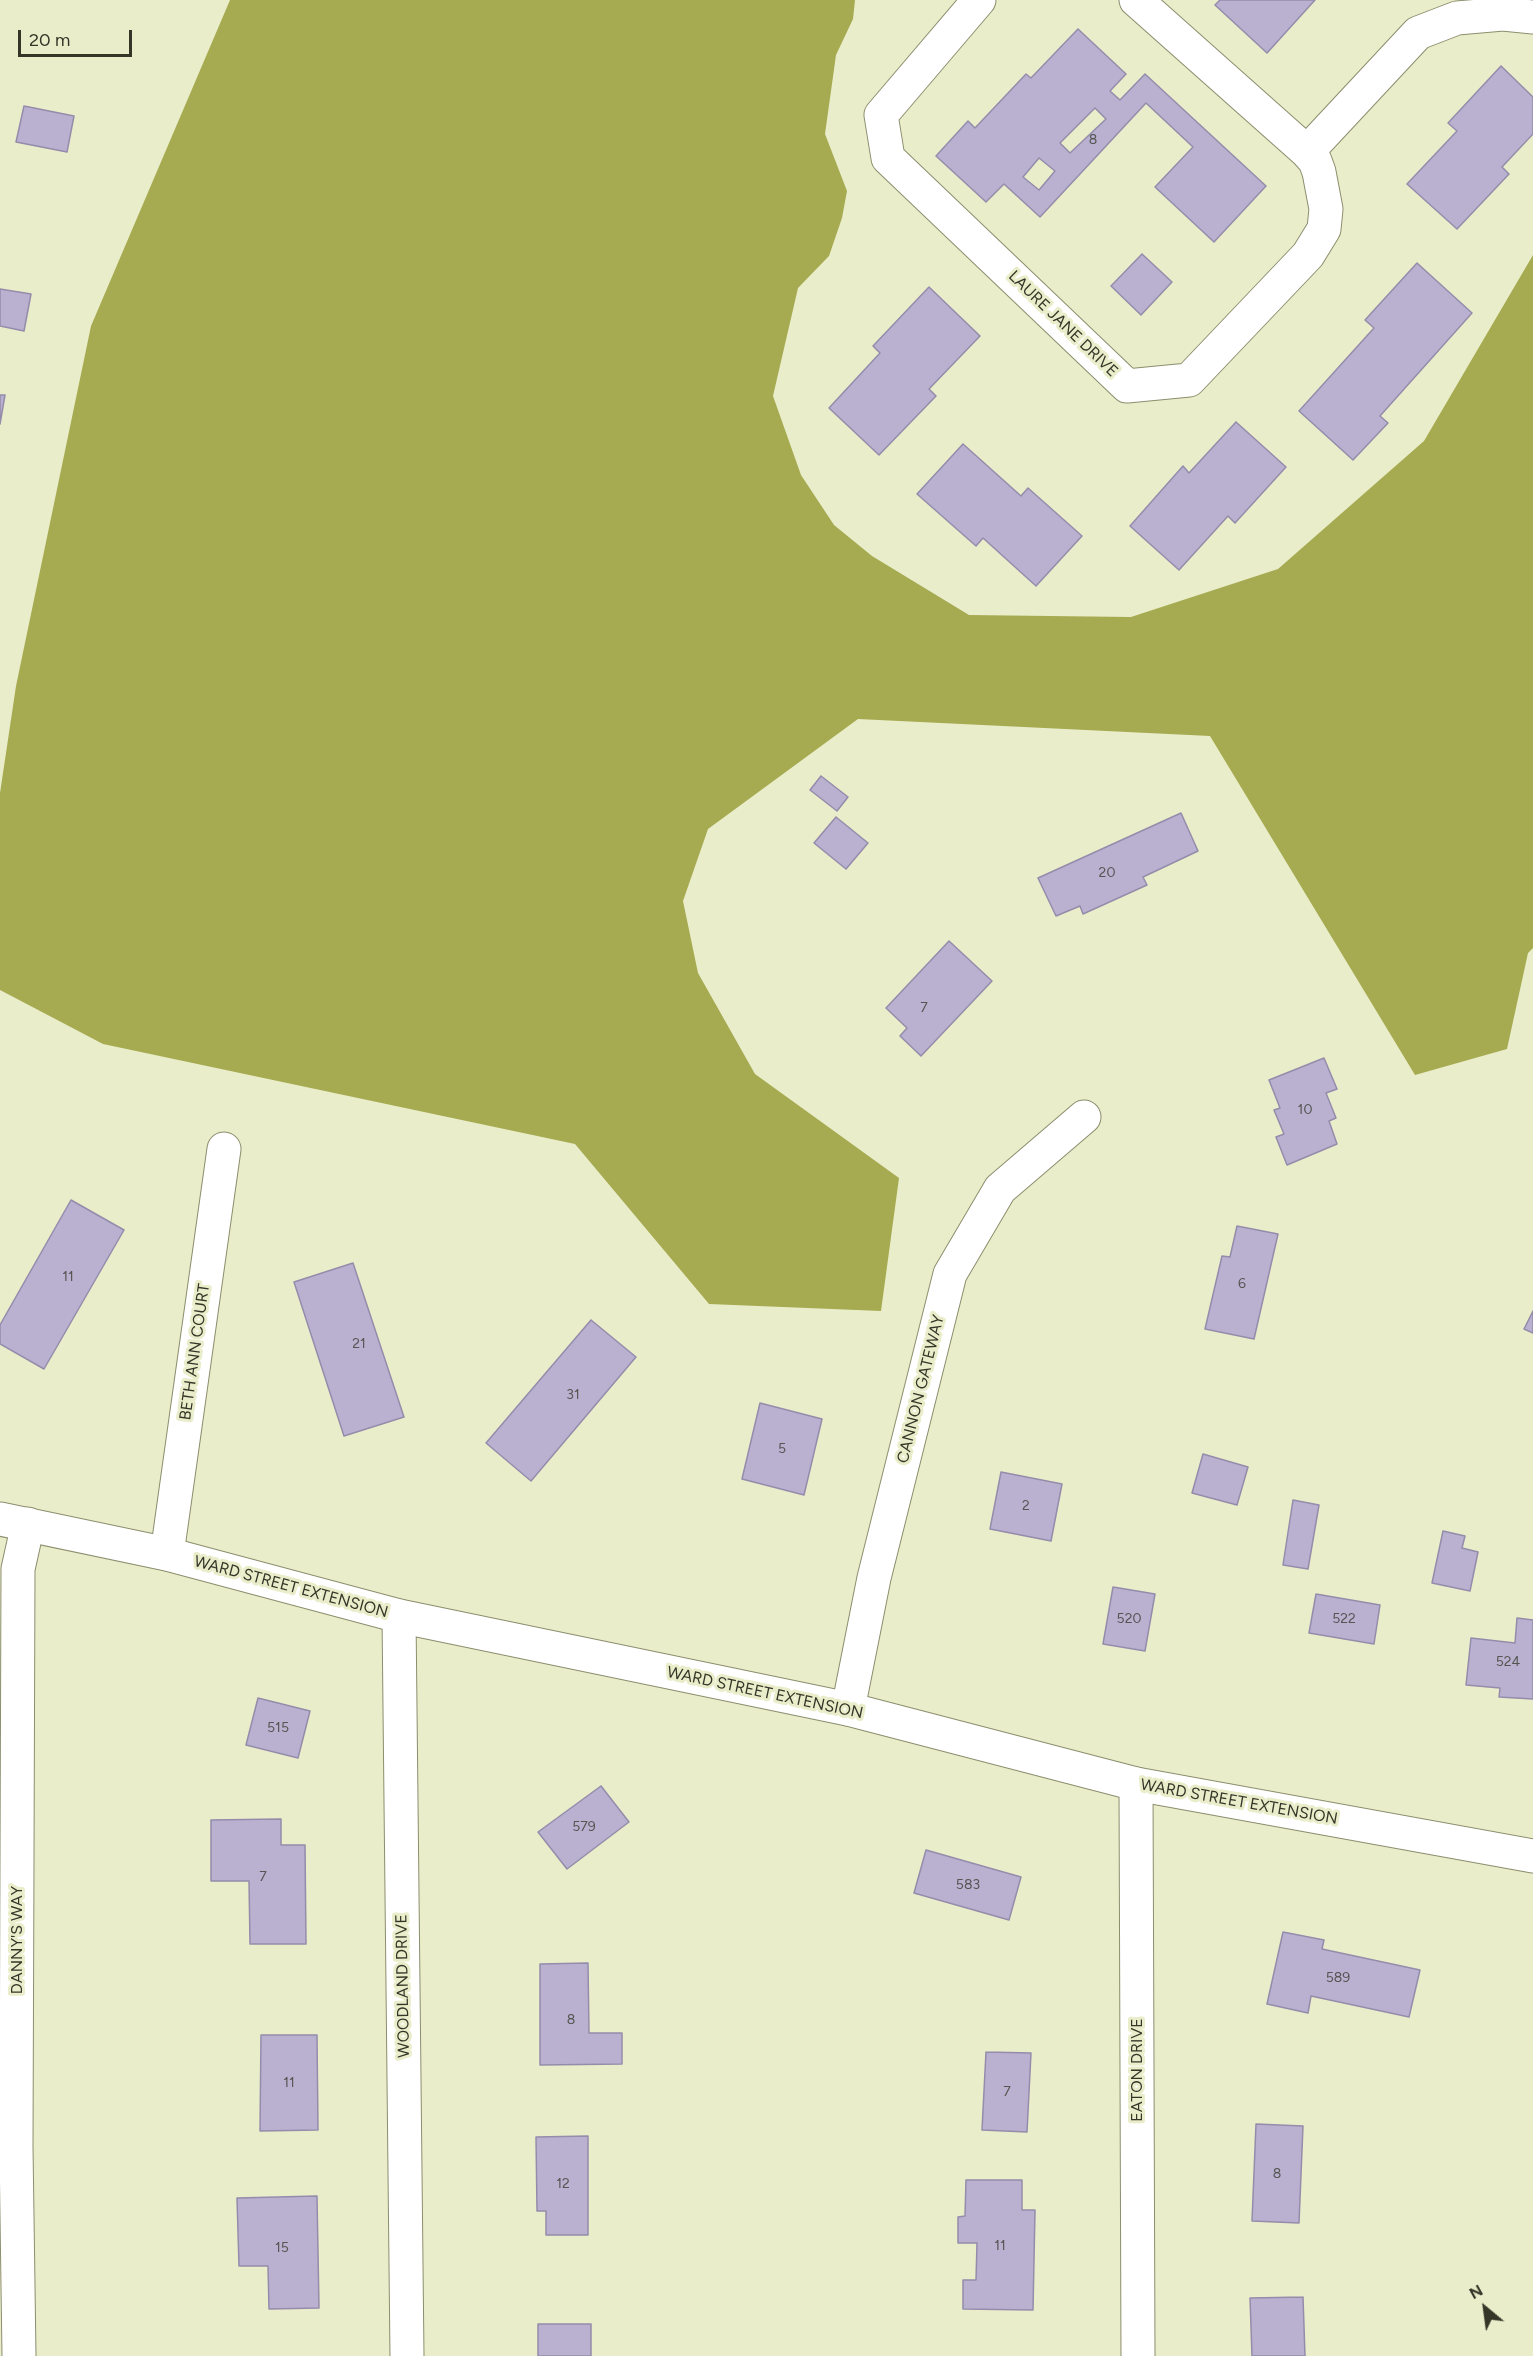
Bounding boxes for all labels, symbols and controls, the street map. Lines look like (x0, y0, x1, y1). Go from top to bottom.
scale bar (21, 18, 135, 56)
text: 20 m (29, 29, 70, 51)
house number: 8 (1089, 132, 1097, 148)
street label: LAURE JANE DRIVE (1004, 267, 1122, 381)
house number: 20 (1099, 865, 1115, 881)
house number: 7 (920, 1000, 928, 1016)
house number: 10 (1298, 1102, 1312, 1118)
house number: 11 (62, 1269, 74, 1285)
house number: 6 (1238, 1276, 1246, 1292)
street label: BETH ANN COURT (176, 1283, 214, 1421)
street label: CANNON GATEWAY (893, 1313, 949, 1465)
house number: 21 (352, 1336, 366, 1352)
house number: 31 (566, 1387, 580, 1403)
house number: 5 (778, 1441, 786, 1457)
house number: 2 (1022, 1498, 1030, 1514)
street label: WARD STREET EXTENSION (192, 1552, 390, 1622)
house number: 520 (1117, 1611, 1141, 1627)
house number: 522 (1332, 1611, 1356, 1627)
house number: 524 (1496, 1654, 1520, 1670)
street label: WARD STREET EXTENSION (665, 1663, 865, 1723)
house number: 515 (267, 1720, 289, 1736)
street label: WARD STREET EXTENSION (1139, 1775, 1339, 1829)
house number: 579 (572, 1819, 596, 1835)
house number: 7 (259, 1869, 267, 1885)
house number: 583 (956, 1877, 980, 1893)
street label: DANNY'S WAY (7, 1886, 27, 1994)
street label: WOODLAND DRIVE (392, 1914, 414, 2058)
house number: 589 (1326, 1970, 1350, 1986)
house number: 8 (567, 2012, 575, 2028)
street label: EATON DRIVE (1127, 2018, 1147, 2122)
house number: 11 (283, 2075, 295, 2091)
house number: 7 (1003, 2084, 1011, 2100)
house number: 8 (1273, 2166, 1281, 2182)
house number: 12 (556, 2176, 570, 2192)
house number: 11 (994, 2238, 1006, 2254)
house number: 15 (275, 2240, 289, 2256)
north arrow (1455, 2278, 1515, 2338)
text: N (1466, 2281, 1486, 2303)

